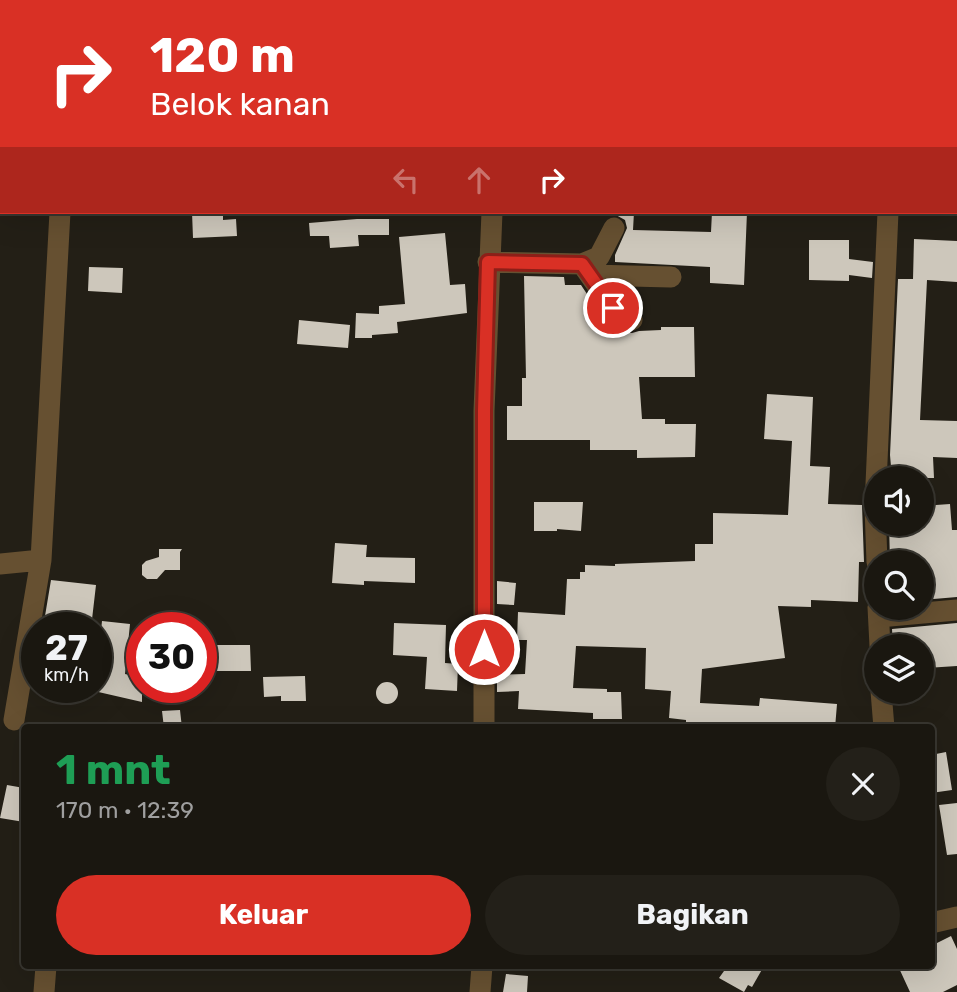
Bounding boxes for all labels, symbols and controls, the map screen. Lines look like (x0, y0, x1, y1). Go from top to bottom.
text: 120 m (150, 26, 295, 84)
icon: right (35, 28, 126, 119)
text: Belok kanan (150, 85, 330, 123)
icon: left (387, 161, 425, 199)
icon: ahead (460, 161, 498, 199)
icon: right (533, 161, 571, 199)
pin (583, 278, 643, 338)
icon: arrive (594, 289, 632, 327)
map controls (864, 466, 934, 704)
button: sound (864, 466, 934, 536)
button: search (864, 550, 934, 620)
speed limit sign: 30 (126, 612, 217, 703)
position arrow (447, 612, 521, 686)
text: 27 (45, 627, 88, 669)
button: layers (864, 634, 934, 704)
text: km/h (44, 664, 89, 686)
text: 1 mnt (56, 745, 171, 795)
button: close (826, 747, 900, 821)
text: 170 m · 12:39 (56, 796, 194, 824)
button: Keluar (56, 875, 471, 955)
button: Bagikan (485, 875, 900, 955)

